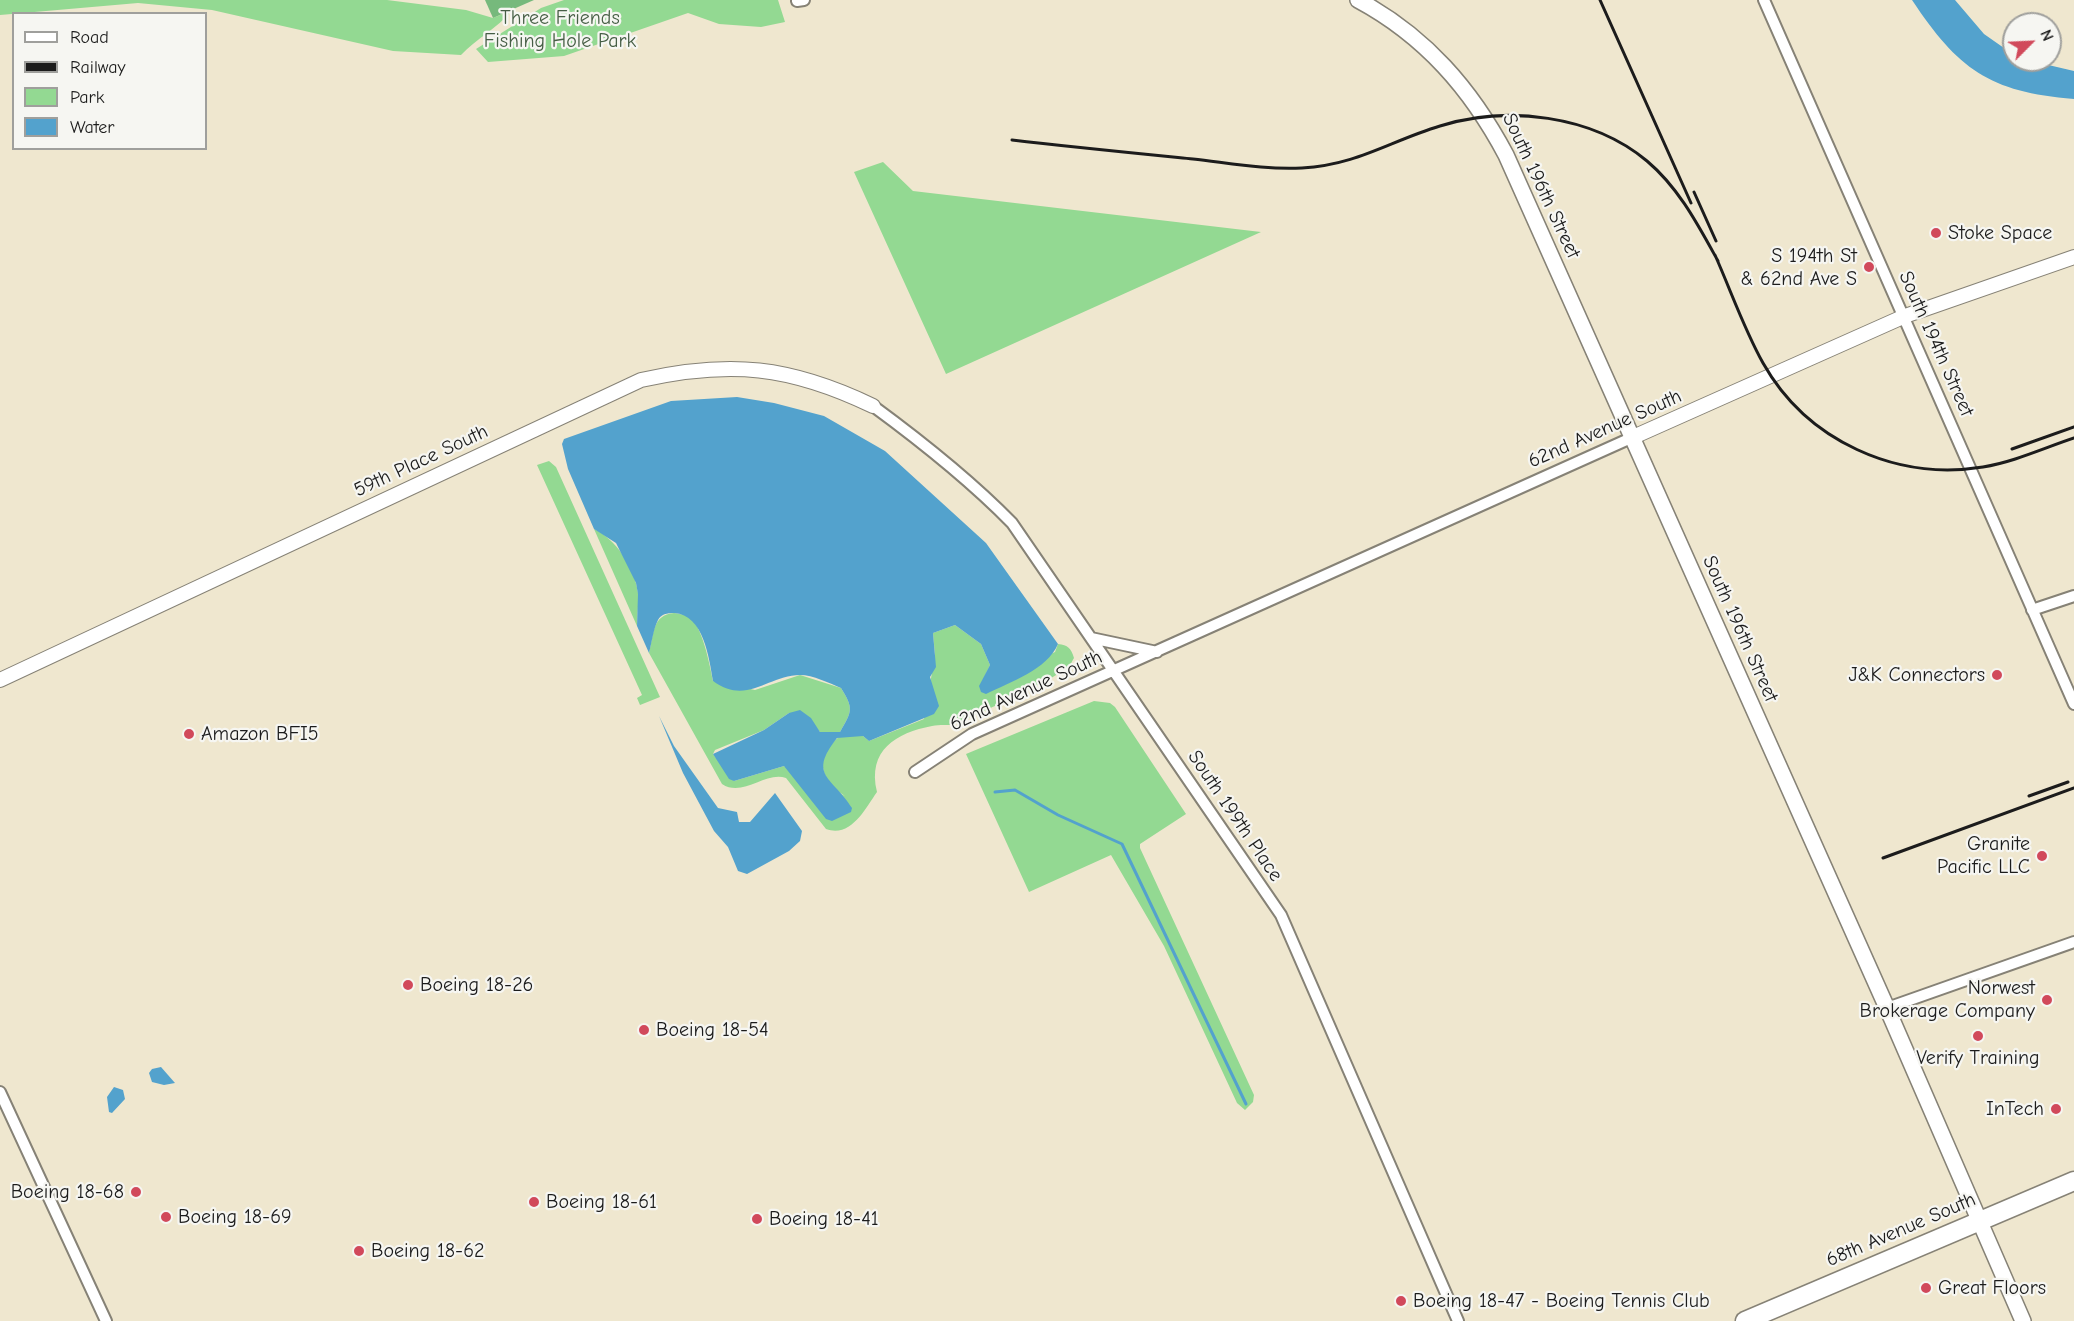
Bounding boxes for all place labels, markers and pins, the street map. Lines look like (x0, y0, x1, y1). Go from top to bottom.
place label: Stoke Space (1948, 221, 2052, 245)
marker: Stoke Space (1929, 226, 1943, 240)
place label: S 194th St & 62nd Ave S (1740, 244, 1857, 291)
marker: S 194th St & 62nd Ave S (1862, 260, 1876, 274)
place label: J&K Connectors (1848, 663, 1985, 687)
marker: J&K Connectors (1990, 668, 2004, 682)
place label: Amazon BFI5 (201, 722, 319, 746)
marker: Amazon BFI5 (182, 727, 196, 741)
place label: Granite Pacific LLC (1937, 832, 2030, 879)
marker: Granite Pacific LLC (2035, 849, 2049, 863)
place label: Boeing 18-26 (420, 973, 533, 997)
place label: Norwest Brokerage Company (1860, 976, 2035, 1023)
marker: Boeing 18-26 (401, 978, 415, 992)
marker: Norwest Brokerage Company (2040, 993, 2054, 1007)
place label: Boeing 18-54 (656, 1018, 769, 1042)
marker: Boeing 18-54 (637, 1023, 651, 1037)
marker: Verify Training (1971, 1029, 1985, 1043)
place label: Verify Training (1916, 1046, 2040, 1070)
place label: InTech (1986, 1097, 2044, 1121)
marker: InTech (2049, 1102, 2063, 1116)
place label: Boeing 18-68 (11, 1180, 124, 1204)
marker: Boeing 18-68 (129, 1185, 143, 1199)
place label: Boeing 18-61 (546, 1190, 657, 1214)
marker: Boeing 18-61 (527, 1195, 541, 1209)
place label: Boeing 18-69 (178, 1205, 292, 1229)
place label: Boeing 18-41 (769, 1207, 879, 1231)
marker: Boeing 18-69 (159, 1210, 173, 1224)
marker: Boeing 18-41 (750, 1212, 764, 1226)
place label: Boeing 18-62 (371, 1239, 484, 1263)
marker: Boeing 18-62 (352, 1244, 366, 1258)
place label: Great Floors (1938, 1276, 2046, 1300)
marker: Great Floors (1919, 1281, 1933, 1295)
place label: Boeing 18-47 - Boeing Tennis Club (1413, 1289, 1710, 1313)
marker: Boeing 18-47 - Boeing Tennis Club (1394, 1294, 1408, 1308)

